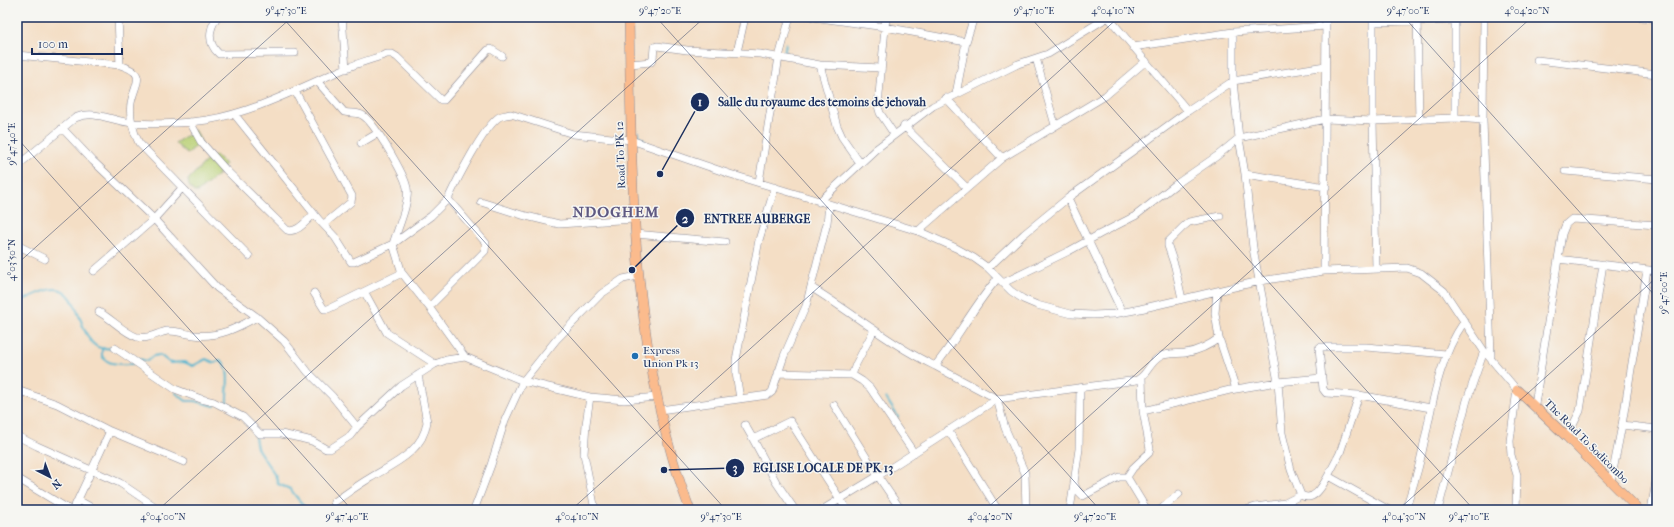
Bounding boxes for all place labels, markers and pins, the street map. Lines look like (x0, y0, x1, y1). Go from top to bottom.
callout: Salle du royaume des temoins de jehovah (690, 90, 934, 114)
callout: ENTREE AUBERGE (675, 206, 818, 230)
place label: Express Union Pk 13 (643, 344, 698, 370)
marker: Express Union Pk 13 (630, 351, 640, 361)
callout: EGLISE LOCALE DE PK 13 (725, 456, 901, 480)

